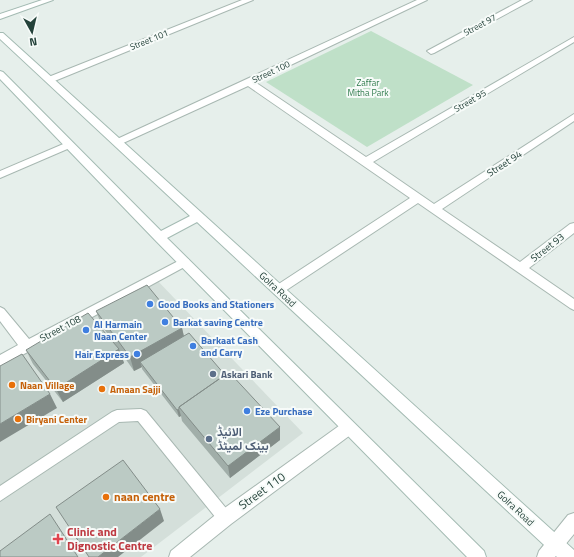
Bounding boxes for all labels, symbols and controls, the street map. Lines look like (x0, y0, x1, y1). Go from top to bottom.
street label: Street 97 (461, 11, 498, 39)
north arrow (12, 12, 52, 52)
street label: Street 101 (128, 26, 170, 53)
text: N (29, 33, 38, 50)
street label: Street 100 (250, 57, 292, 86)
park label: Zaffar Mitha Park (347, 76, 389, 99)
street label: Street 95 (451, 86, 488, 115)
street label: Street 94 (484, 146, 525, 180)
street label: Street 93 (527, 229, 567, 265)
street label: Golra Road (256, 268, 300, 311)
place label: Good Books and Stationers (158, 297, 275, 312)
marker: Good Books and Stationers (145, 299, 155, 309)
street label: Street 108 (37, 311, 84, 346)
place label: Barkat saving Centre (173, 315, 263, 330)
place label: Al Harmain Naan Center (94, 317, 148, 344)
marker: Barkat saving Centre (160, 317, 170, 327)
marker: Al Harmain Naan Center (81, 325, 91, 335)
place label: Barkaat Cash and Carry (201, 333, 258, 360)
marker: Barkaat Cash and Carry (188, 341, 198, 351)
place label: Hair Express (75, 347, 129, 362)
marker: Hair Express (132, 349, 142, 359)
place label: Askari Bank (221, 367, 273, 382)
marker: Askari Bank (208, 369, 218, 379)
place label: Naan Village (20, 378, 74, 393)
marker: Naan Village (7, 380, 17, 390)
place label: Amaan Sajji (110, 382, 161, 397)
marker: Amaan Sajji (97, 384, 107, 394)
place label: Eze Purchase (255, 404, 312, 419)
marker: Eze Purchase (242, 406, 252, 416)
place label: Biryani Center (26, 412, 87, 427)
marker: Biryani Center (13, 414, 23, 424)
place label: الائیڈ بینک لمیٹڈ (217, 422, 269, 455)
marker: الائیڈ بینک لمیٹڈ (204, 434, 214, 444)
street label: Street 110 (234, 467, 289, 514)
place label: naan centre (114, 487, 175, 506)
street label: Golra Road (494, 487, 538, 530)
marker: naan centre (101, 492, 111, 502)
place label: Clinic and Dignostic Centre (67, 522, 152, 555)
marker: Clinic and Dignostic Centre (52, 533, 64, 545)

